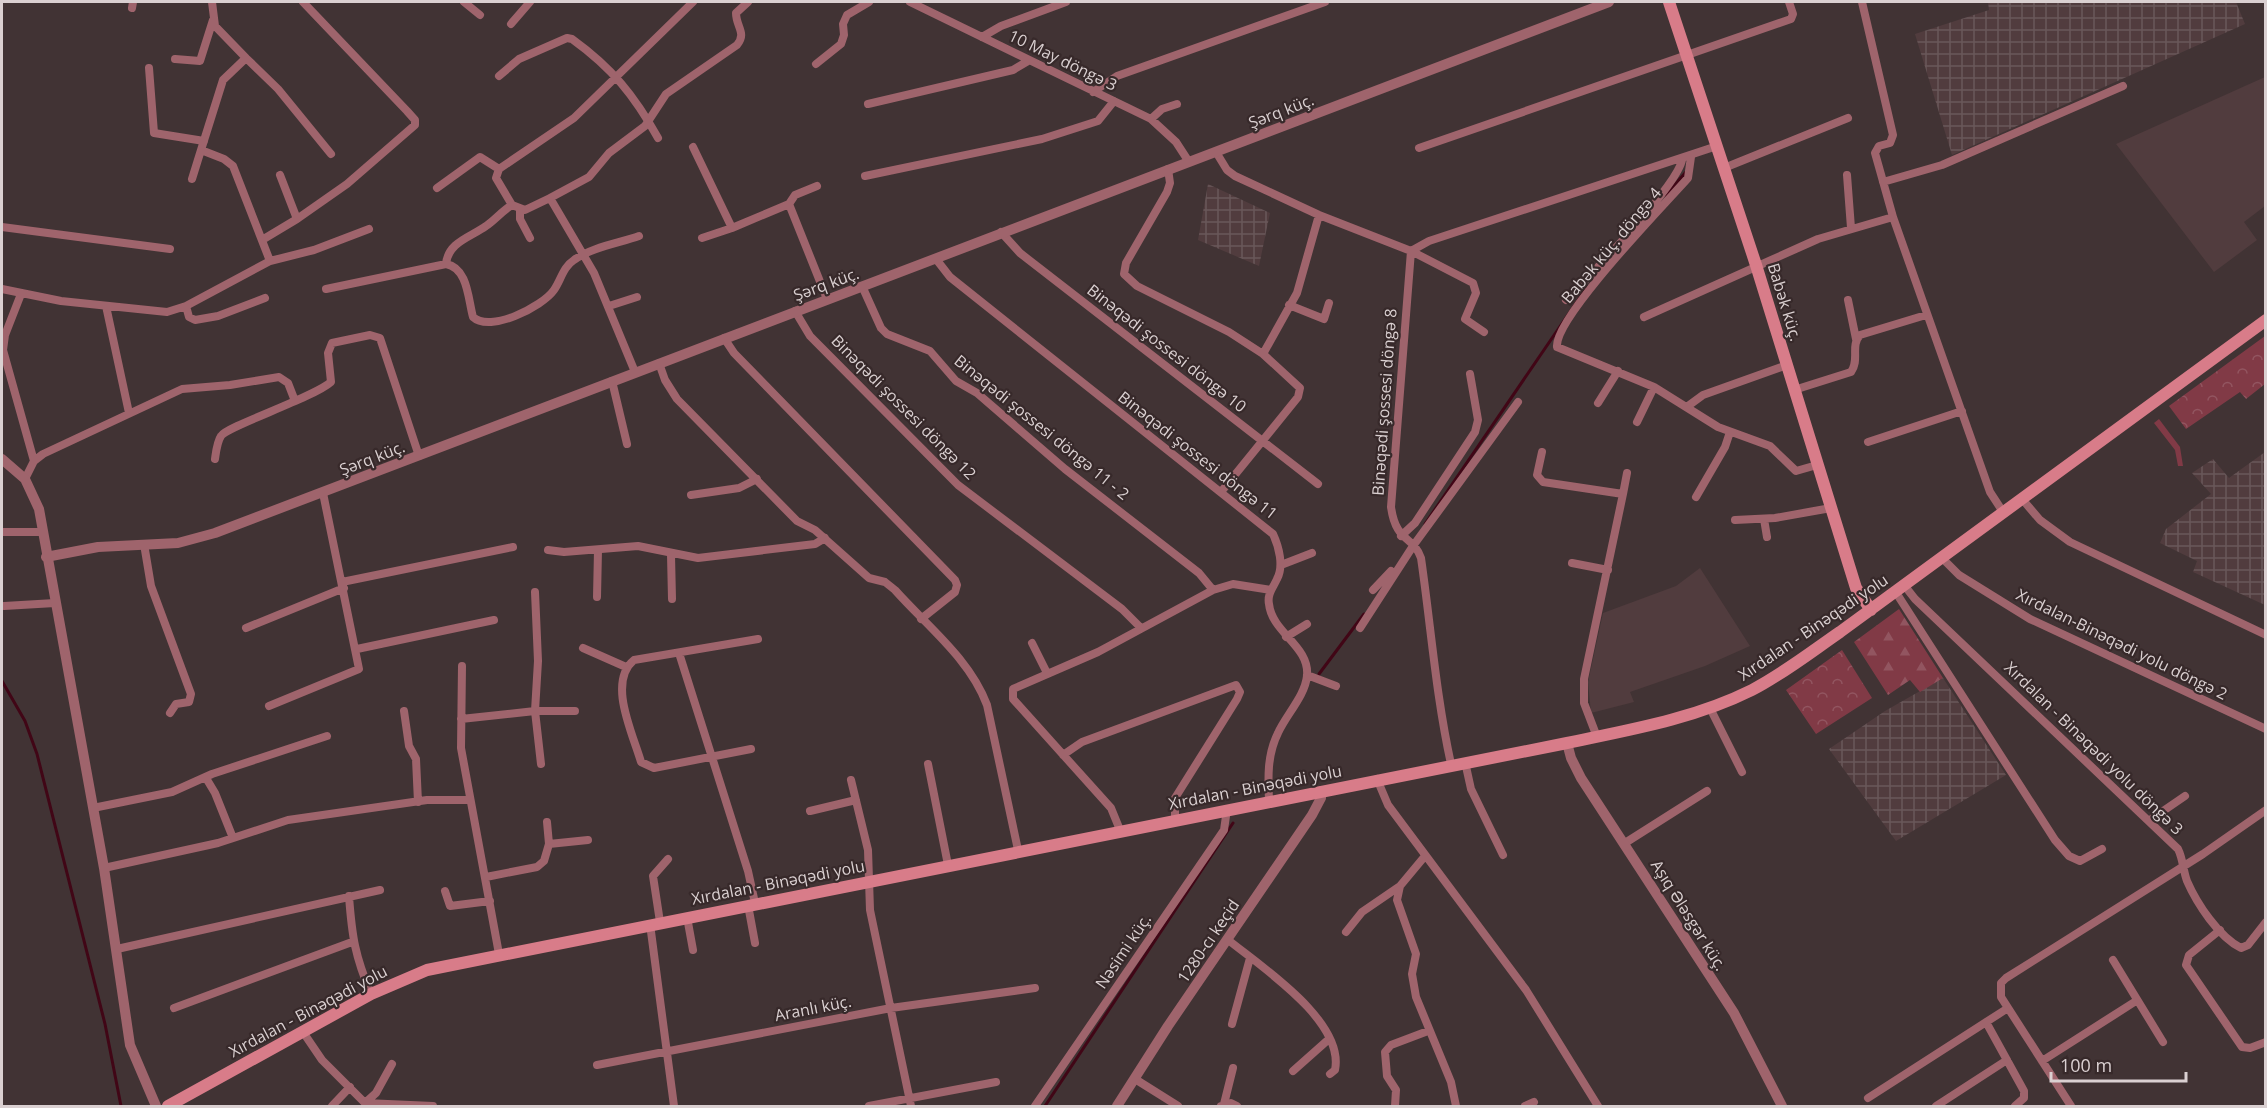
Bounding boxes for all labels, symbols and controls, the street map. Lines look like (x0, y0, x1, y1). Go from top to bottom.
street label: 10 May döngə 3 (1005, 24, 1121, 96)
street label: Şərq küç. (1245, 88, 1317, 134)
street label: Babək küç. döngə 4 (1556, 182, 1666, 308)
street label: Babək küç. (1763, 260, 1807, 344)
street label: Şərq küç. (790, 262, 862, 306)
street label: Binəqədi şossesi döngə 10 (1083, 279, 1251, 417)
street label: Binəqədi şossesi döngə 8 (1366, 308, 1402, 496)
street label: Binəqədi şossesi döngə 12 (827, 330, 981, 484)
street label: Binəqədi şossesi döngə 11 - 2 (950, 349, 1134, 505)
street label: Binəqədi şossesi döngə 11 (1114, 386, 1282, 524)
street label: Şərq küç. (336, 435, 408, 481)
street label: Xırdalan - Binəqədi yolu (1734, 569, 1892, 685)
street label: Xırdalan-Binəqədi yolu döngə 2 (2013, 583, 2231, 705)
street label: Xırdalan - Binəqədi yolu döngə 3 (2000, 657, 2188, 839)
street label: Xırdalan - Binəqədi yolu (1166, 759, 1344, 815)
street label: Xırdalan - Binəqədi yolu (689, 854, 867, 910)
street label: Aşıq Ələsgər küç. (1646, 855, 1732, 975)
street label: 1280-cı keçid (1172, 895, 1244, 987)
street label: Nəsimi küç. (1090, 909, 1156, 993)
street label: Xırdalan - Binəqədi yolu (225, 960, 391, 1062)
street label: Aranlı küç. (773, 990, 853, 1026)
scale bar (2051, 1045, 2186, 1083)
text: 100 m (2060, 1053, 2112, 1077)

